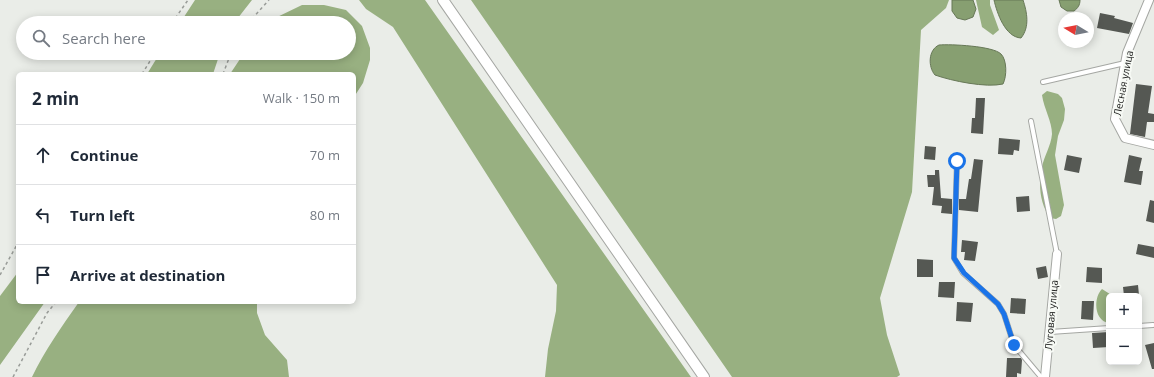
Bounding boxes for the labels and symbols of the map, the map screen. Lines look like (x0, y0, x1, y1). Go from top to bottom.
north arrow (1058, 12, 1094, 48)
street label: Лесная улица (1110, 49, 1136, 117)
route start (948, 152, 966, 170)
street label: Луговая улица (1041, 279, 1061, 351)
route end (1005, 336, 1023, 354)

